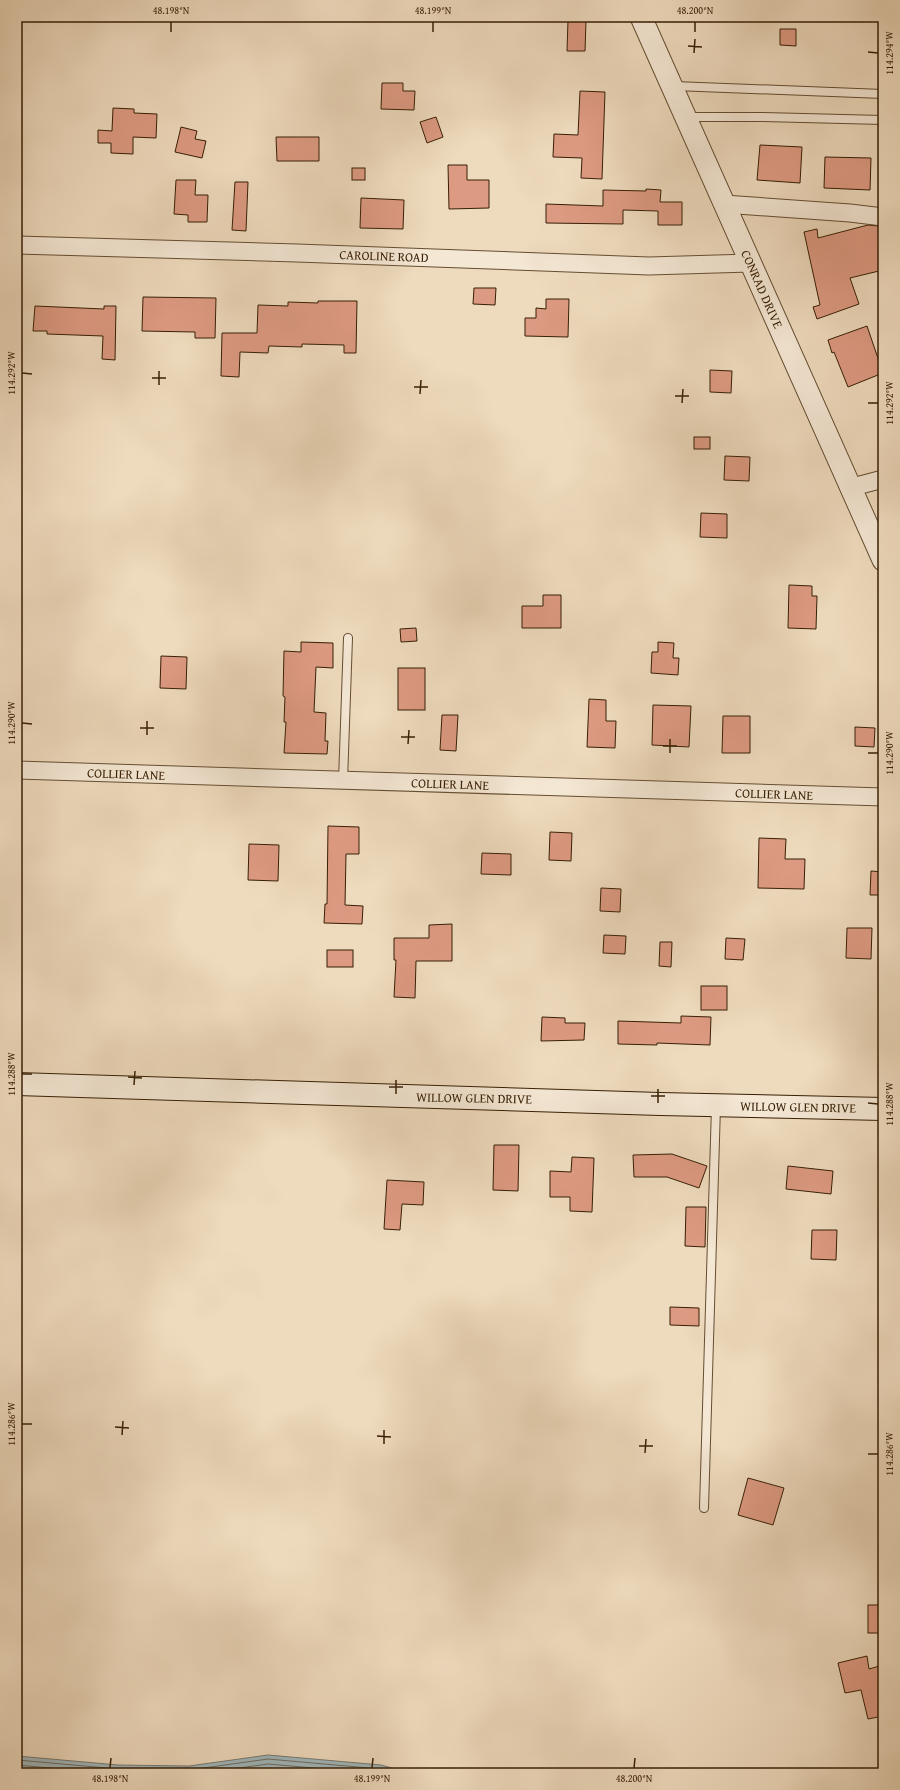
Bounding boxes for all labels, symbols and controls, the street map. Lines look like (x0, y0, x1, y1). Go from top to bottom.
text: 48.198°N (153, 3, 190, 18)
text: 48.199°N (415, 3, 452, 18)
text: 48.200°N (677, 3, 714, 18)
text: 114.294°W (882, 31, 897, 75)
street label: CAROLINE ROAD (339, 245, 429, 267)
street label: CONRAD DRIVE (736, 247, 788, 332)
text: 114.292°W (4, 351, 19, 395)
text: 114.292°W (882, 381, 897, 425)
text: 114.290°W (4, 701, 19, 745)
text: 114.290°W (882, 731, 897, 775)
street label: COLLIER LANE (87, 763, 166, 785)
street label: COLLIER LANE (411, 773, 490, 795)
street label: COLLIER LANE (735, 783, 814, 805)
text: 114.288°W (4, 1052, 19, 1096)
text: 114.288°W (882, 1082, 897, 1126)
street label: WILLOW GLEN DRIVE (416, 1087, 533, 1109)
street label: WILLOW GLEN DRIVE (740, 1096, 857, 1118)
text: 114.286°W (4, 1402, 19, 1446)
text: 114.286°W (882, 1432, 897, 1476)
text: 48.198°N (92, 1771, 129, 1786)
text: 48.199°N (354, 1771, 391, 1786)
text: 48.200°N (616, 1771, 653, 1786)

